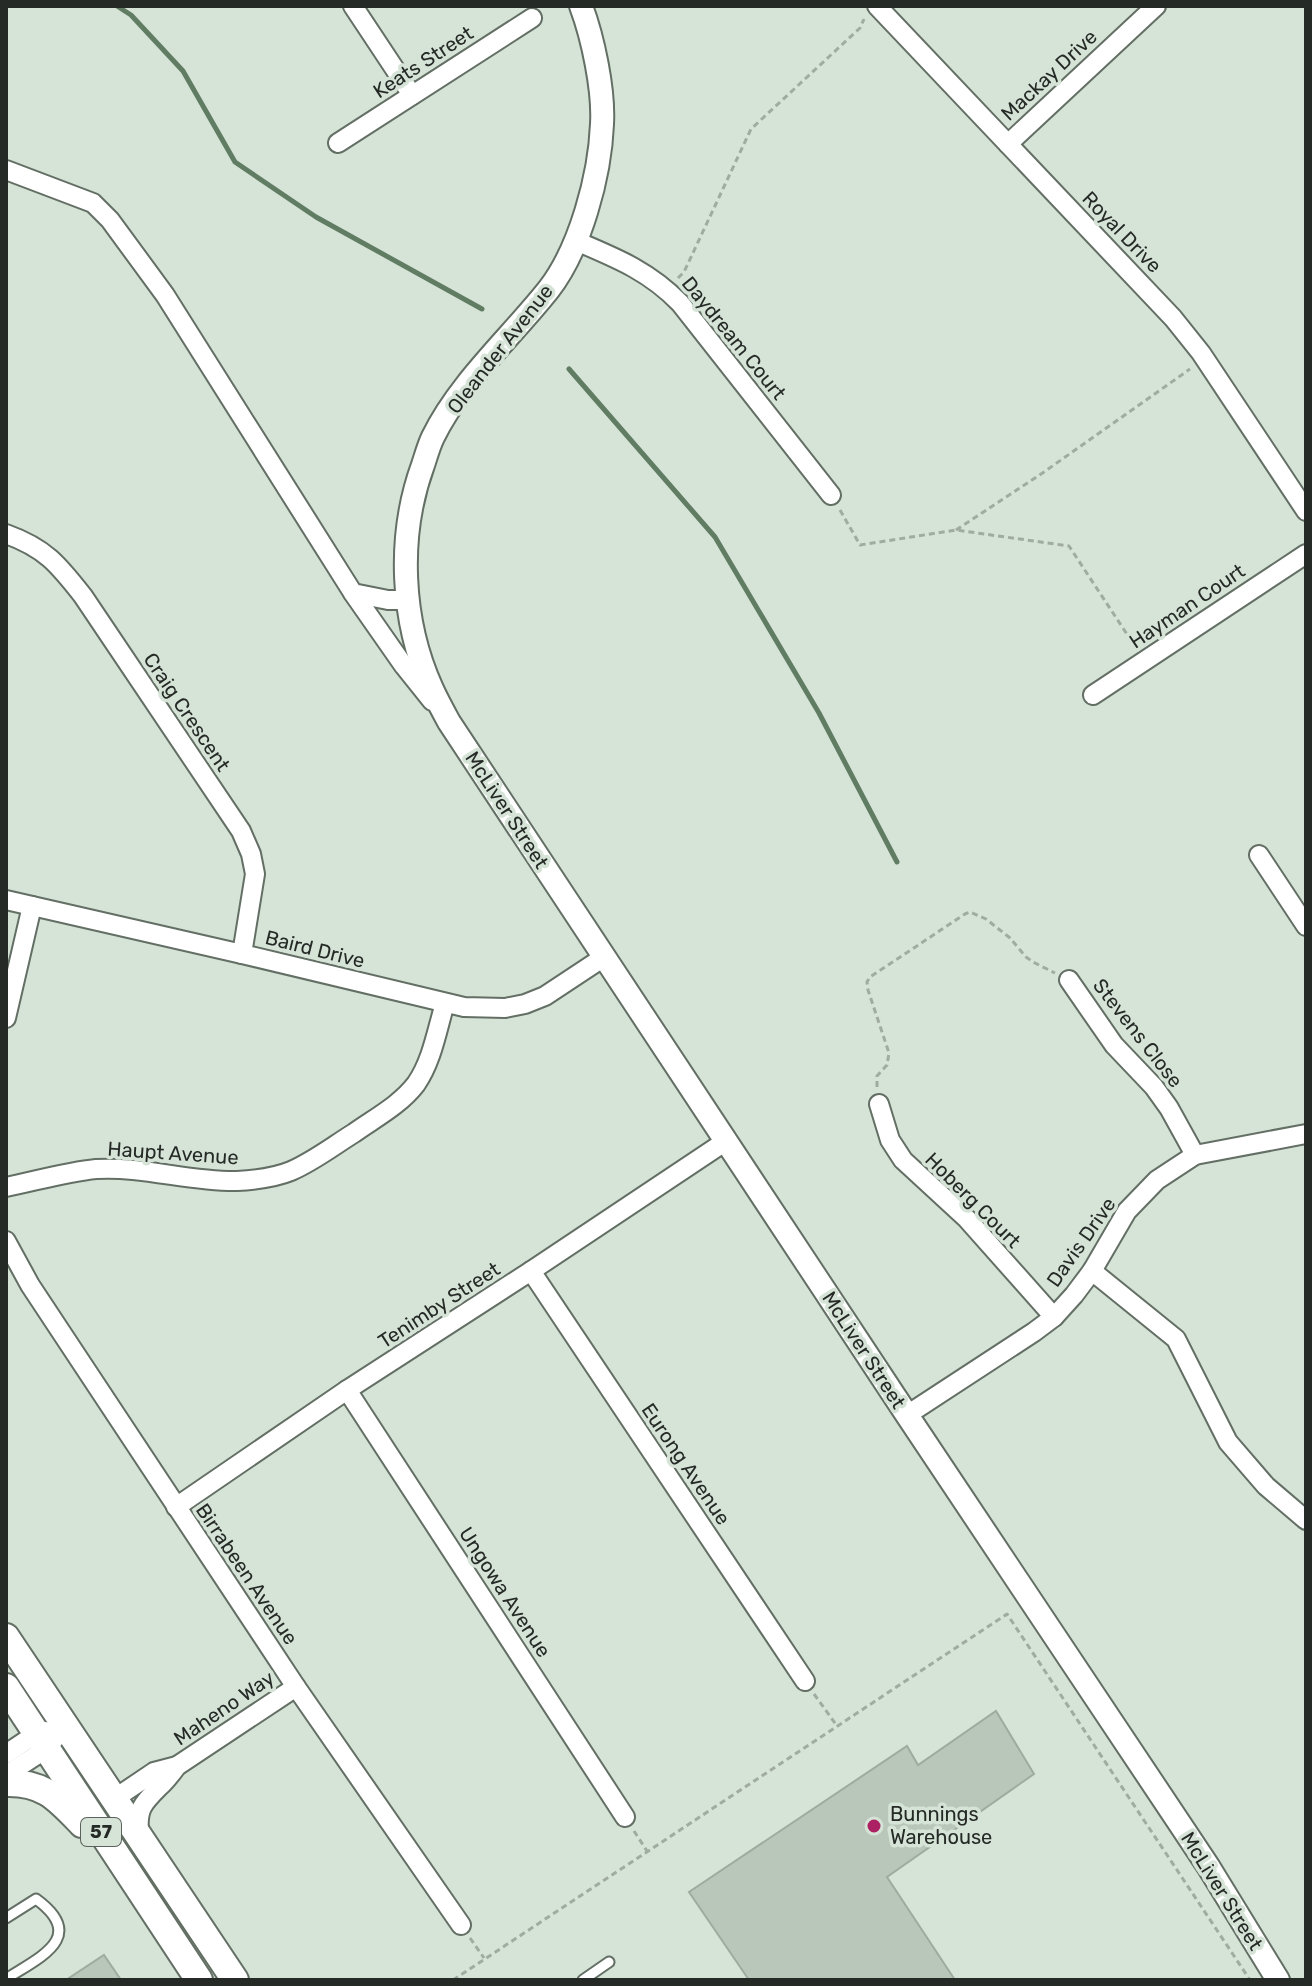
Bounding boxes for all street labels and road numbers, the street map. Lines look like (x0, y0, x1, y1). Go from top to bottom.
street label: Keats Street (369, 21, 478, 103)
street label: Mackay Drive (996, 24, 1102, 126)
street label: Royal Drive (1077, 186, 1167, 278)
street label: Daydream Court (677, 271, 791, 405)
street label: Oleander Avenue (442, 280, 558, 418)
street label: Hayman Court (1125, 558, 1249, 653)
street label: Craig Crescent (139, 648, 236, 776)
street label: McLiver Street (460, 747, 554, 873)
street label: Baird Drive (263, 925, 367, 973)
street label: Stevens Close (1088, 974, 1188, 1092)
street label: Haupt Avenue (107, 1136, 239, 1170)
street label: Hoberg Court (920, 1147, 1026, 1253)
street label: Davis Drive (1041, 1193, 1121, 1291)
street label: Tenimby Street (374, 1257, 505, 1353)
street label: McLiver Street (817, 1287, 911, 1413)
street label: Eurong Avenue (637, 1399, 735, 1529)
street label: Birrabeen Avenue (191, 1499, 303, 1649)
street label: Ungowa Avenue (454, 1522, 556, 1662)
street label: Maheno Way (169, 1666, 279, 1750)
road number: 57 (81, 1818, 121, 1846)
street label: McLiver Street (1176, 1827, 1268, 1955)

